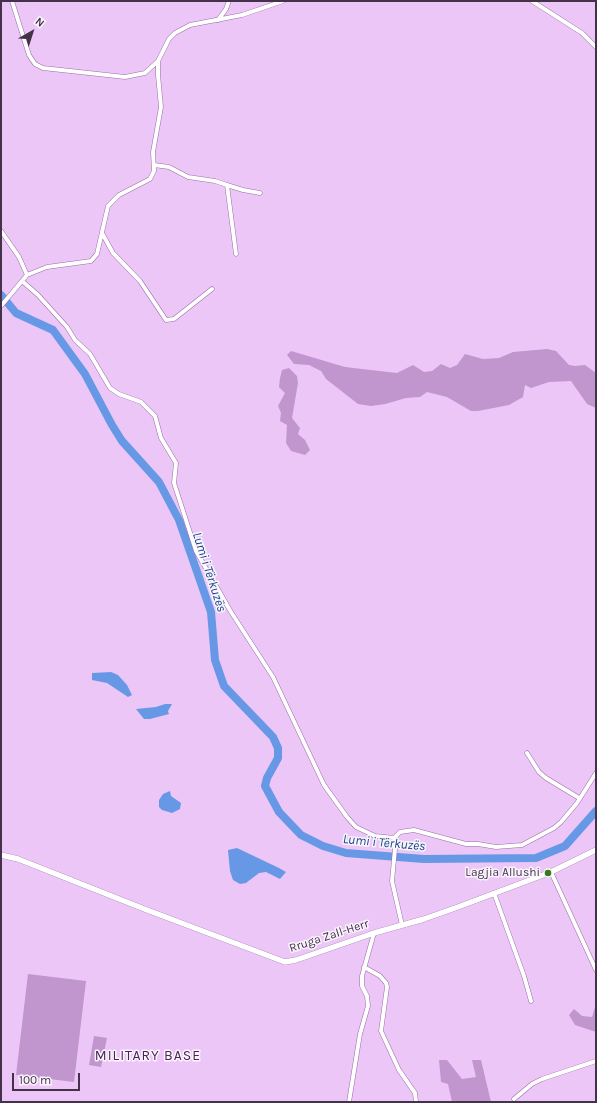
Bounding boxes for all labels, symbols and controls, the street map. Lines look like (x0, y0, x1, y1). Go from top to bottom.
north arrow (12, 12, 52, 52)
text: N (33, 15, 47, 30)
water label: Lumi i Tërkuzës (189, 530, 229, 614)
water label: Lumi i Tërkuzës (342, 832, 426, 854)
place label: Lagjia Allushi (465, 866, 540, 880)
marker: Lagjia Allushi (543, 868, 553, 878)
street label: Rruga Zall-Herr (287, 916, 371, 956)
district label: MILITARY BASE (95, 1048, 201, 1064)
scale bar (14, 1065, 82, 1091)
text: 100 m (19, 1073, 51, 1087)

